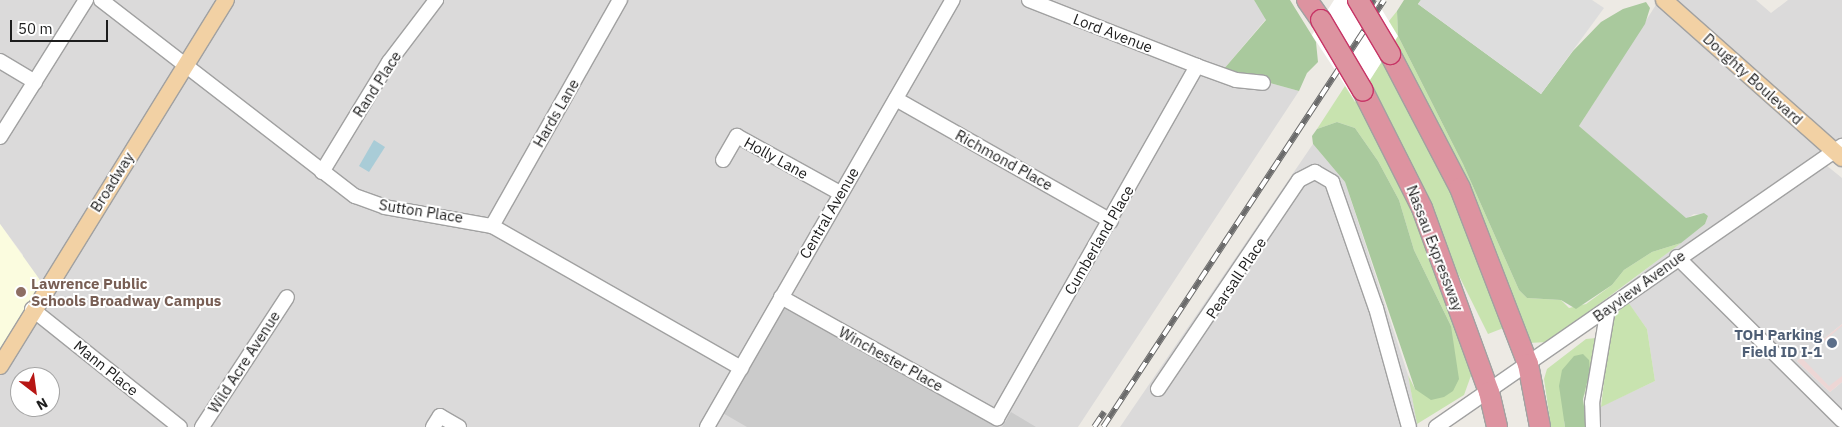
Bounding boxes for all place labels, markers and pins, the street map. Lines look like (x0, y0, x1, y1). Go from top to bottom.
place label: Lawrence Public Schools Broadway Campus (31, 274, 221, 309)
marker: Lawrence Public Schools Broadway Campus (15, 286, 27, 298)
place label: TOH Parking Field ID I-1 (1734, 325, 1822, 360)
marker: TOH Parking Field ID I-1 (1826, 337, 1838, 349)

